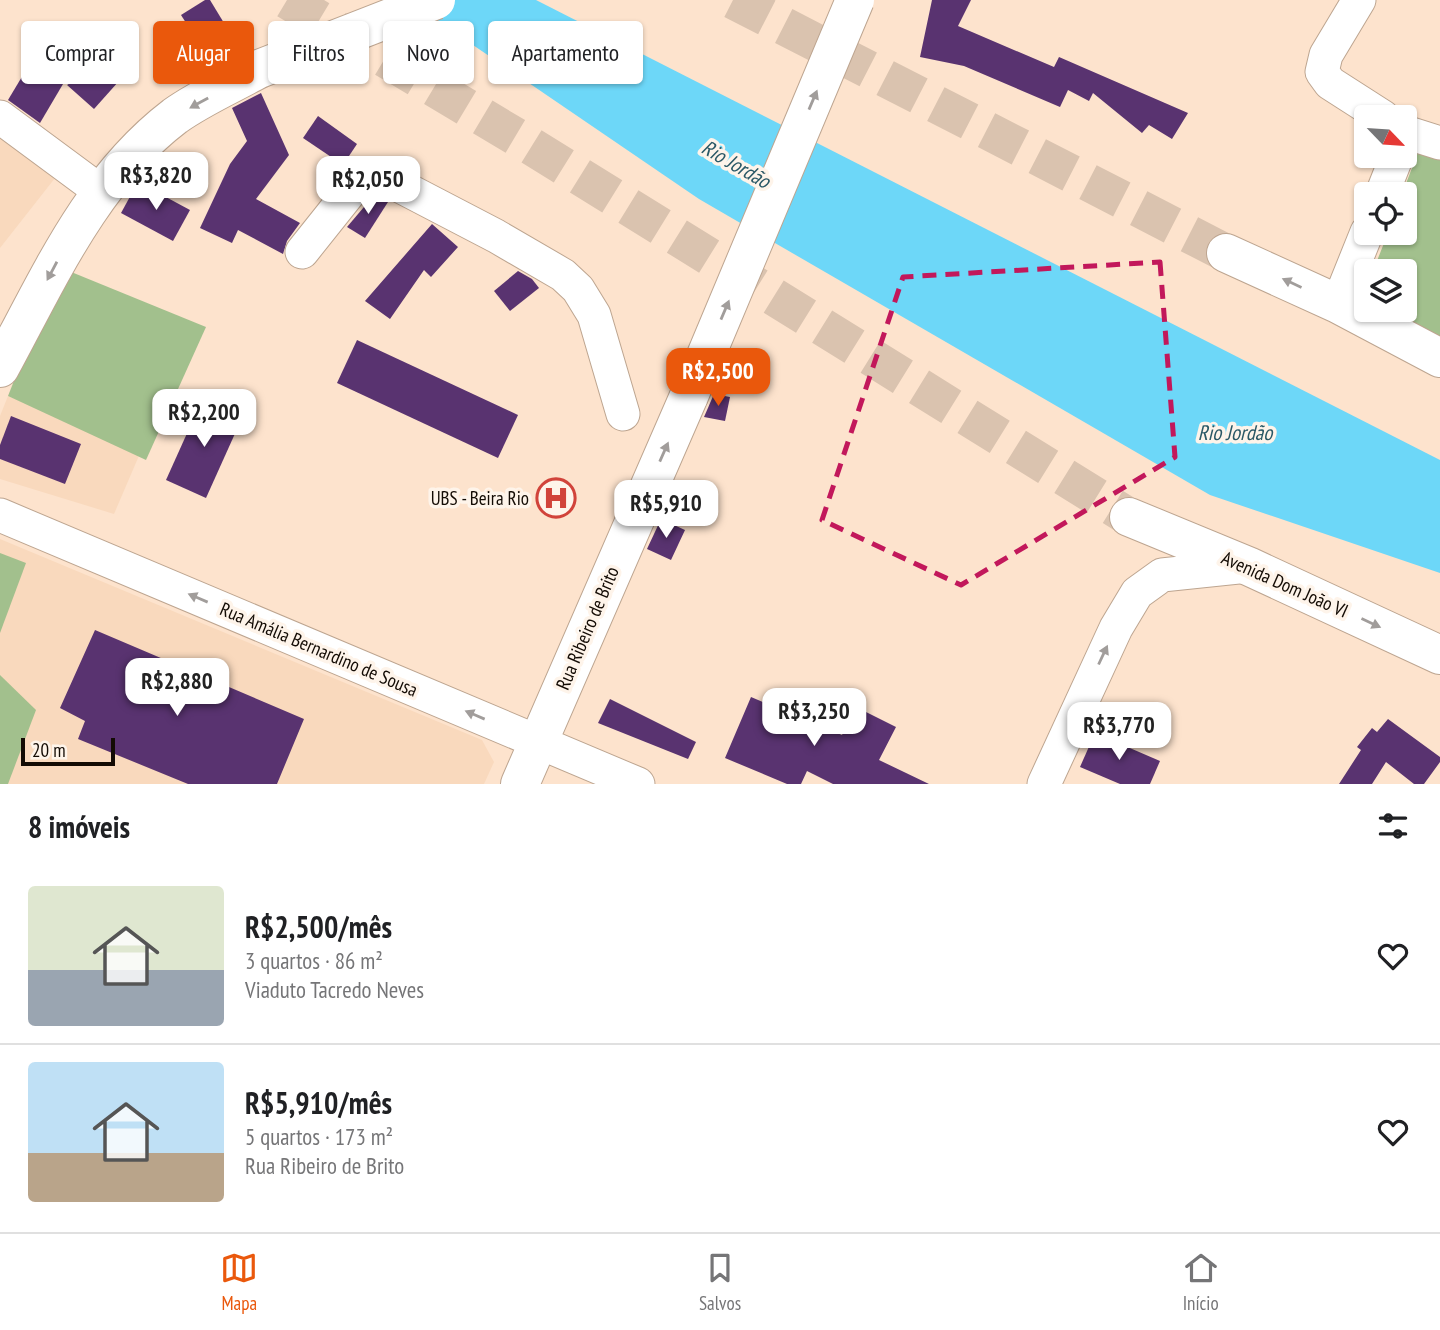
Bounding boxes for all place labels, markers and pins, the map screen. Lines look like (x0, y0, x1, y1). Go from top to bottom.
pin: R$3,820 (91, 152, 221, 212)
pin: R$2,050 (303, 156, 433, 216)
pin: R$2,500 (653, 348, 783, 408)
pin: R$2,200 (139, 390, 269, 449)
hospital icon: UBS - Beira Rio (535, 477, 577, 519)
pin: R$5,910 (601, 480, 731, 540)
place label: UBS - Beira Rio (431, 486, 529, 510)
pin: R$2,880 (112, 658, 242, 718)
pin: R$3,250 (749, 688, 879, 748)
pin: R$3,770 (1054, 702, 1184, 762)

